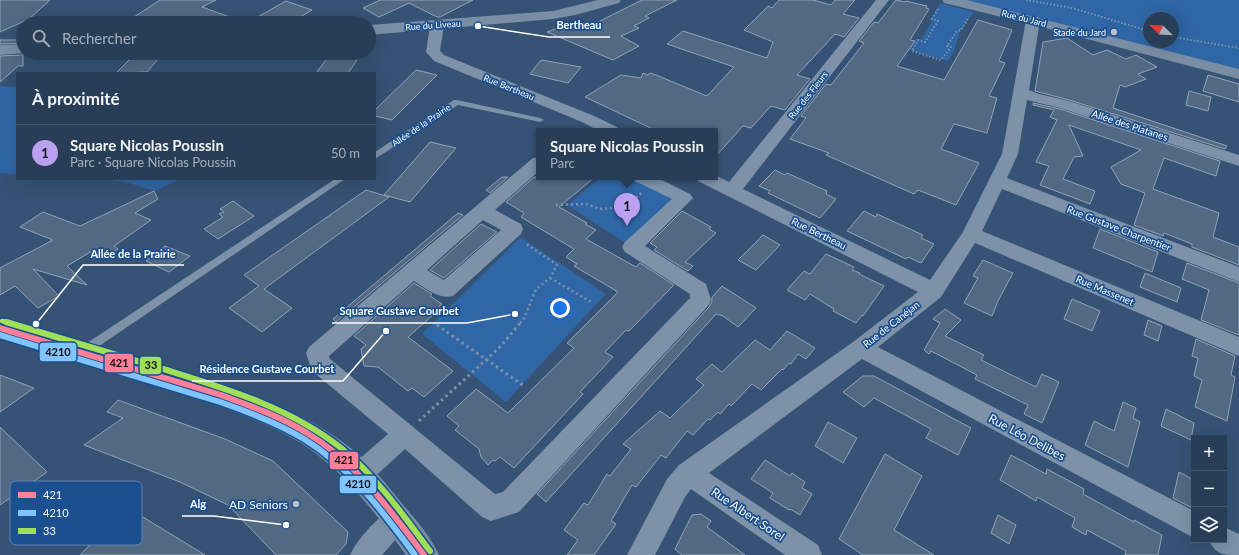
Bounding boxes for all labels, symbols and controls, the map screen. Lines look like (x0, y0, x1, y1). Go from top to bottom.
street label: Rue du Jard (1000, 7, 1048, 29)
north arrow (1143, 12, 1179, 48)
callout: Bertheau (549, 14, 610, 37)
search box (16, 16, 376, 60)
street label: Rue du Liveau (405, 18, 461, 32)
text: Bertheau (556, 18, 602, 31)
icon: search (30, 27, 52, 49)
place label: Stade du Jard (1053, 27, 1106, 38)
marker: Stade du Jard (1109, 27, 1119, 37)
text: Rechercher (62, 29, 136, 47)
street label: Rue des Fleurs (786, 69, 830, 121)
street label: Rue Bertheau (482, 72, 536, 102)
text: À proximité (32, 88, 120, 109)
street label: Allée de la Prairie (390, 101, 453, 149)
street label: Allée des Platanes (1090, 107, 1170, 143)
popup (536, 128, 718, 180)
text: Square Nicolas Poussin (70, 136, 224, 154)
text: Square Nicolas Poussin (550, 137, 704, 155)
text: 1 (41, 145, 49, 161)
text: 50 m (331, 145, 360, 161)
text: Parc · Square Nicolas Poussin (70, 154, 236, 170)
text: Parc (550, 155, 575, 171)
pin: 1 (614, 193, 640, 226)
street label: Rue Gustave Charpentier (1065, 203, 1173, 253)
street label: Rue Bertheau (790, 215, 848, 251)
callout: Allée de la Prairie (83, 242, 184, 265)
text: Allée de la Prairie (89, 247, 176, 260)
street label: Rue Massenet (1074, 272, 1136, 308)
your location (550, 298, 570, 318)
street label: Rue de Canéjan (860, 298, 922, 350)
callout: Square Gustave Courbet (332, 300, 467, 323)
text: Square Gustave Courbet (339, 304, 459, 317)
line badge: 4210 (39, 342, 77, 362)
text: 4210 (45, 345, 71, 358)
line badge: 421 (104, 353, 134, 373)
text: 421 (109, 356, 129, 369)
line badge: 33 (139, 356, 162, 375)
text: 33 (145, 358, 157, 371)
callout: Résidence Gustave Courbet (192, 358, 343, 381)
text: Résidence Gustave Courbet (200, 362, 335, 375)
street label: Rue Léo Delibes (986, 411, 1068, 463)
map controls (1191, 435, 1227, 543)
button: + (1191, 435, 1227, 471)
line badge: 421 (329, 451, 359, 470)
text: 421 (334, 453, 354, 466)
button: − (1191, 471, 1227, 507)
line badge: 4210 (339, 475, 377, 494)
text: 4210 (345, 477, 371, 490)
legend (10, 481, 142, 545)
street label: Rue Albert Sorel (708, 484, 788, 544)
text: 421 (43, 488, 62, 501)
callout: Alg (182, 493, 214, 516)
text: Alg (189, 497, 206, 510)
place label: AD Seniors (229, 497, 288, 512)
marker: AD Seniors (291, 499, 301, 509)
text: 4210 (43, 506, 69, 519)
button: layers (1191, 507, 1227, 543)
text: 33 (43, 524, 56, 537)

